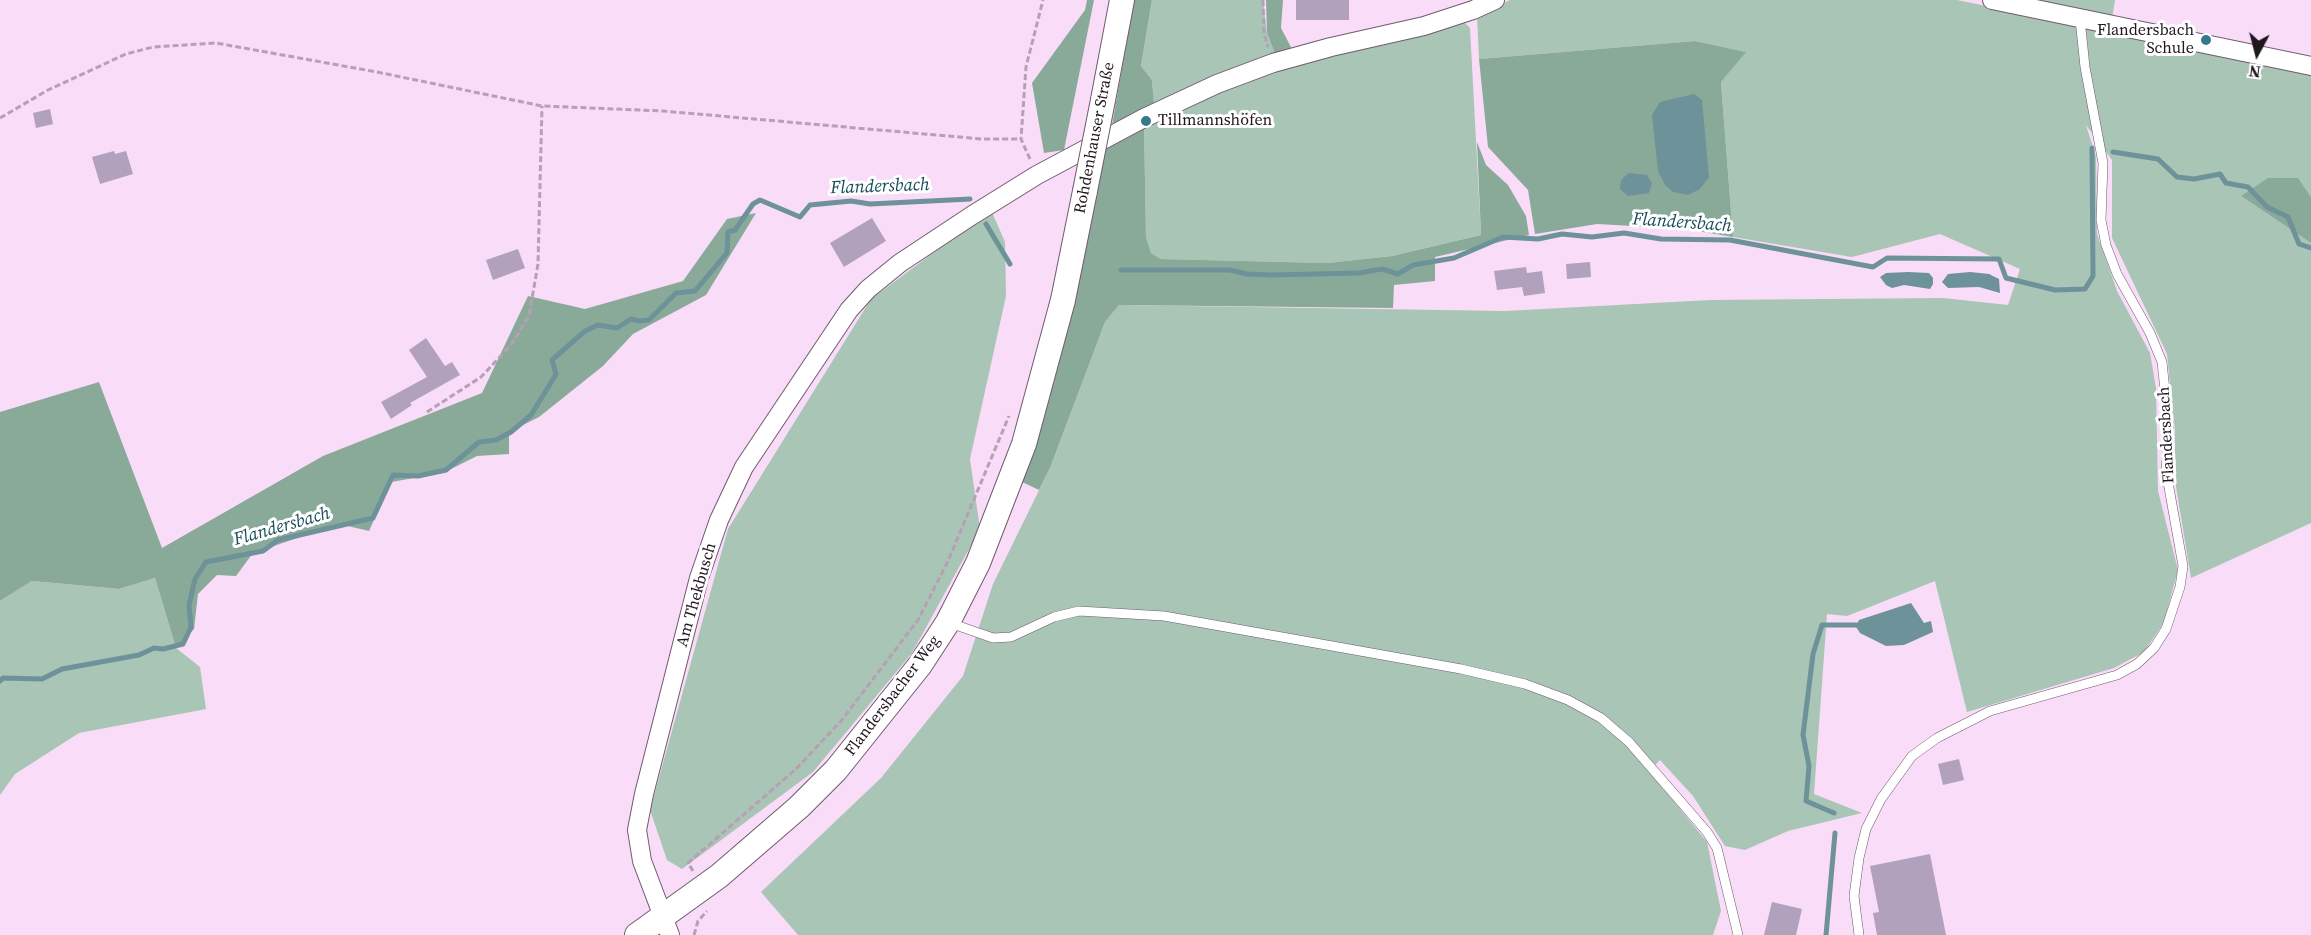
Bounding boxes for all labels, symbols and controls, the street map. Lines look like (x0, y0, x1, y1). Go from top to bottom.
place label: Flandersbach Schule (2097, 21, 2194, 59)
north arrow (2227, 24, 2287, 84)
marker: Flandersbach Schule (2199, 33, 2213, 47)
text: N (2248, 60, 2262, 83)
street label: Rohdenhauser Straße (1071, 61, 1119, 215)
place label: Tillmannshöfen (1158, 111, 1272, 131)
marker: Tillmannshöfen (1139, 114, 1153, 128)
water label: Flandersbach (830, 174, 930, 200)
water label: Flandersbach (1632, 209, 1732, 237)
street label: Flandersbach (2155, 386, 2179, 484)
water label: Flandersbach (231, 503, 333, 551)
street label: Am Thekbusch (673, 541, 721, 649)
street label: Flandersbacher Weg (841, 632, 945, 760)

